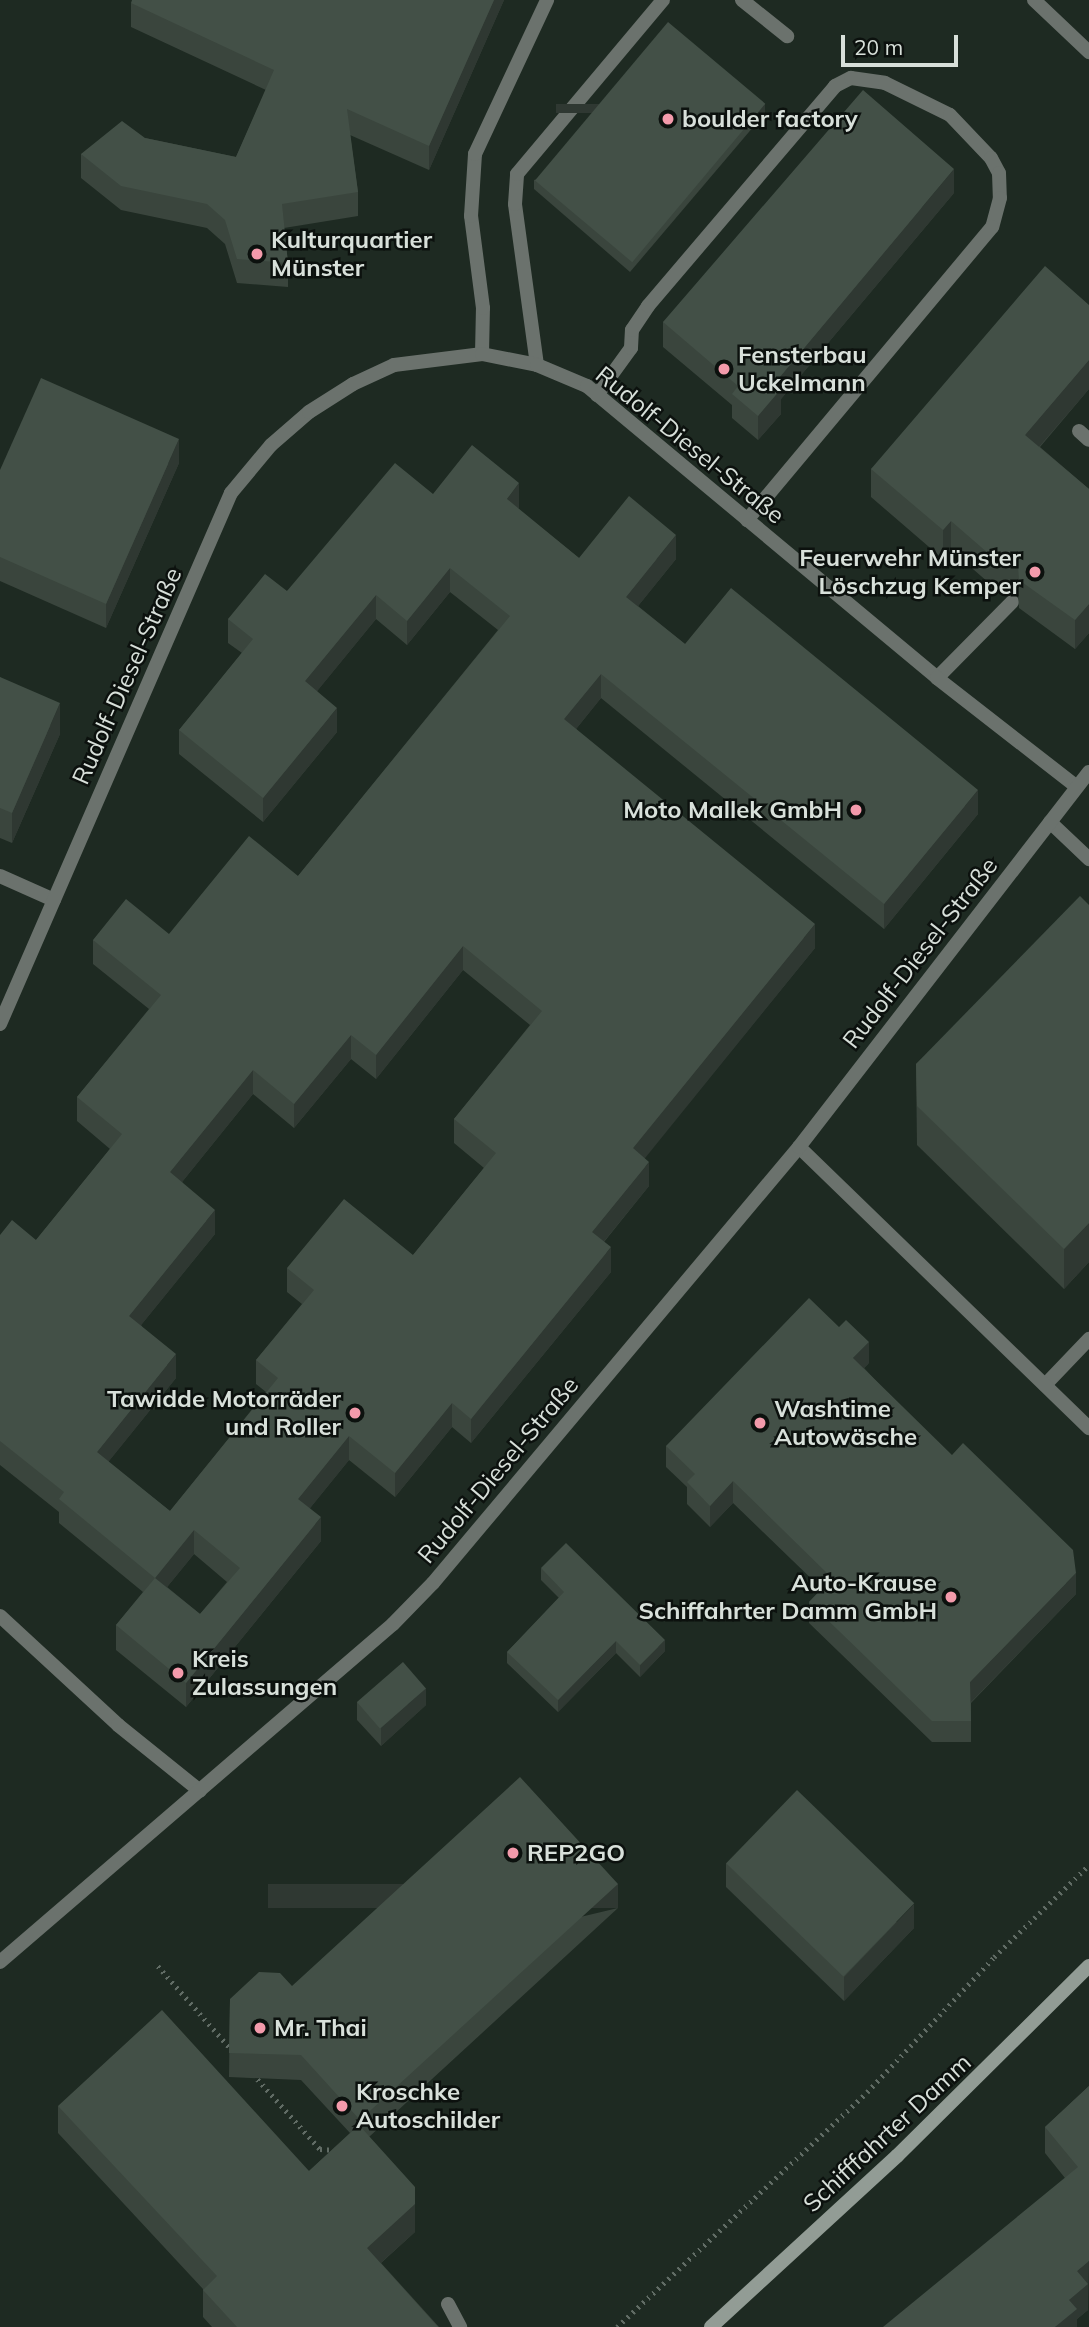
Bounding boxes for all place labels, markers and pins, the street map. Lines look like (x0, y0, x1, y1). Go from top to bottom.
place label: boulder factory (682, 105, 858, 133)
marker: boulder factory (660, 111, 676, 127)
place label: Kulturquartier Münster (271, 226, 432, 282)
marker: Kulturquartier Münster (249, 246, 265, 262)
place label: Fensterbau Uckelmann (738, 341, 866, 397)
marker: Fensterbau Uckelmann (716, 361, 732, 377)
place label: Feuerwehr Münster Löschzug Kemper (799, 544, 1021, 600)
marker: Feuerwehr Münster Löschzug Kemper (1027, 564, 1043, 580)
place label: Moto Mallek GmbH (623, 796, 842, 824)
marker: Moto Mallek GmbH (848, 802, 864, 818)
place label: Tawidde Motorräder und Roller (107, 1385, 341, 1441)
place label: Washtime Autowäsche (774, 1395, 917, 1451)
marker: Tawidde Motorräder und Roller (347, 1405, 363, 1421)
marker: Washtime Autowäsche (752, 1415, 768, 1431)
place label: Auto-Krause Schiffahrter Damm GmbH (638, 1569, 937, 1625)
marker: Auto-Krause Schiffahrter Damm GmbH (943, 1589, 959, 1605)
place label: Kreis Zulassungen (192, 1645, 337, 1701)
marker: Kreis Zulassungen (170, 1665, 186, 1681)
place label: REP2GO (527, 1839, 625, 1867)
marker: REP2GO (505, 1845, 521, 1861)
place label: Mr. Thai (274, 2014, 367, 2042)
marker: Mr. Thai (252, 2020, 268, 2036)
place label: Kroschke Autoschilder (356, 2078, 500, 2134)
marker: Kroschke Autoschilder (334, 2098, 350, 2114)

